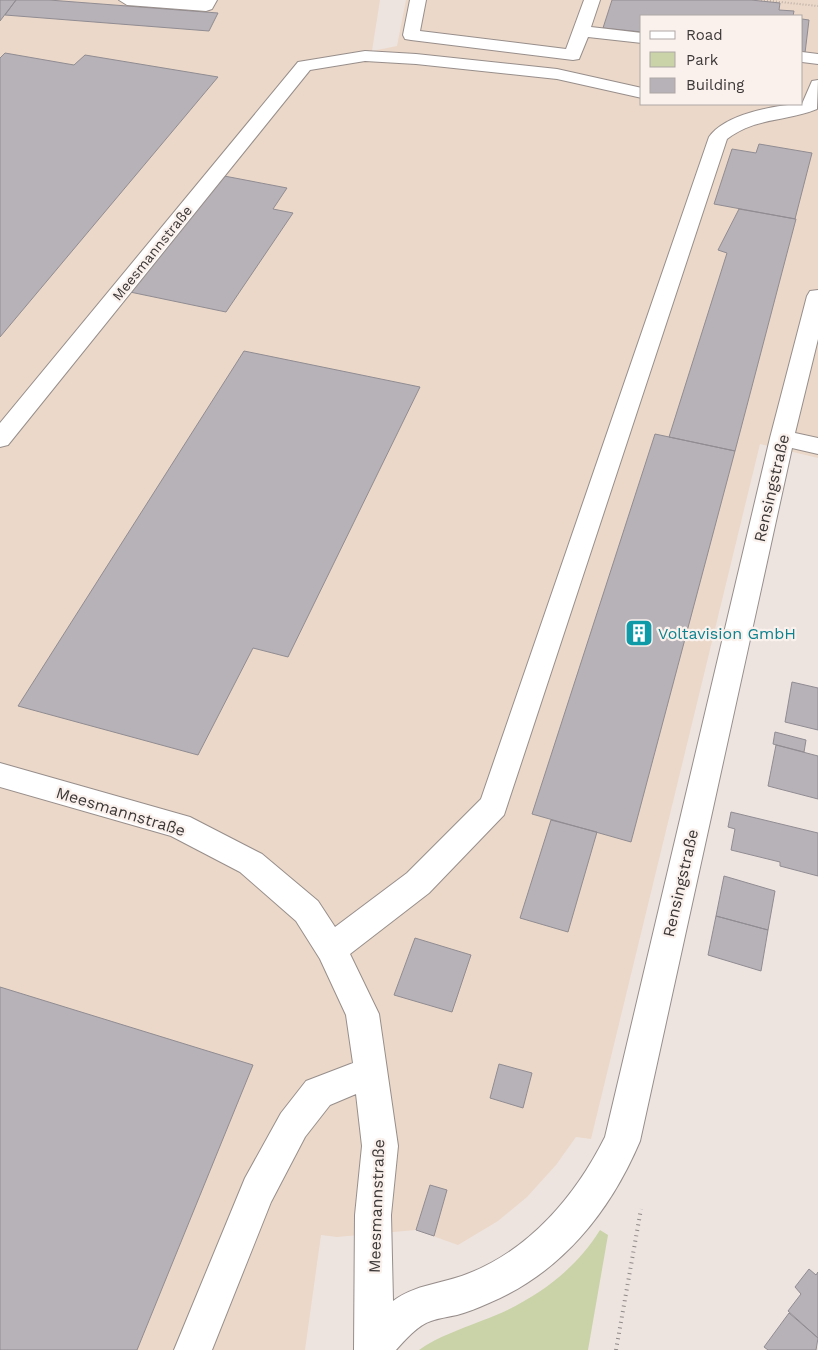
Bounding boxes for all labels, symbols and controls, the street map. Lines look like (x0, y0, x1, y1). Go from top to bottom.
legend (640, 15, 803, 105)
text: Road (686, 26, 723, 44)
text: Park (686, 51, 719, 69)
text: Building (686, 76, 744, 94)
street label: Meesmannstraße (109, 202, 195, 304)
street label: Rensingstraße (750, 432, 793, 544)
building icon: Voltavision GmbH (624, 618, 654, 648)
place label: Voltavision GmbH (658, 624, 796, 643)
street label: Meesmannstraße (54, 783, 188, 840)
street label: Rensingstraße (659, 827, 702, 939)
street label: Meesmannstraße (365, 1139, 388, 1273)

